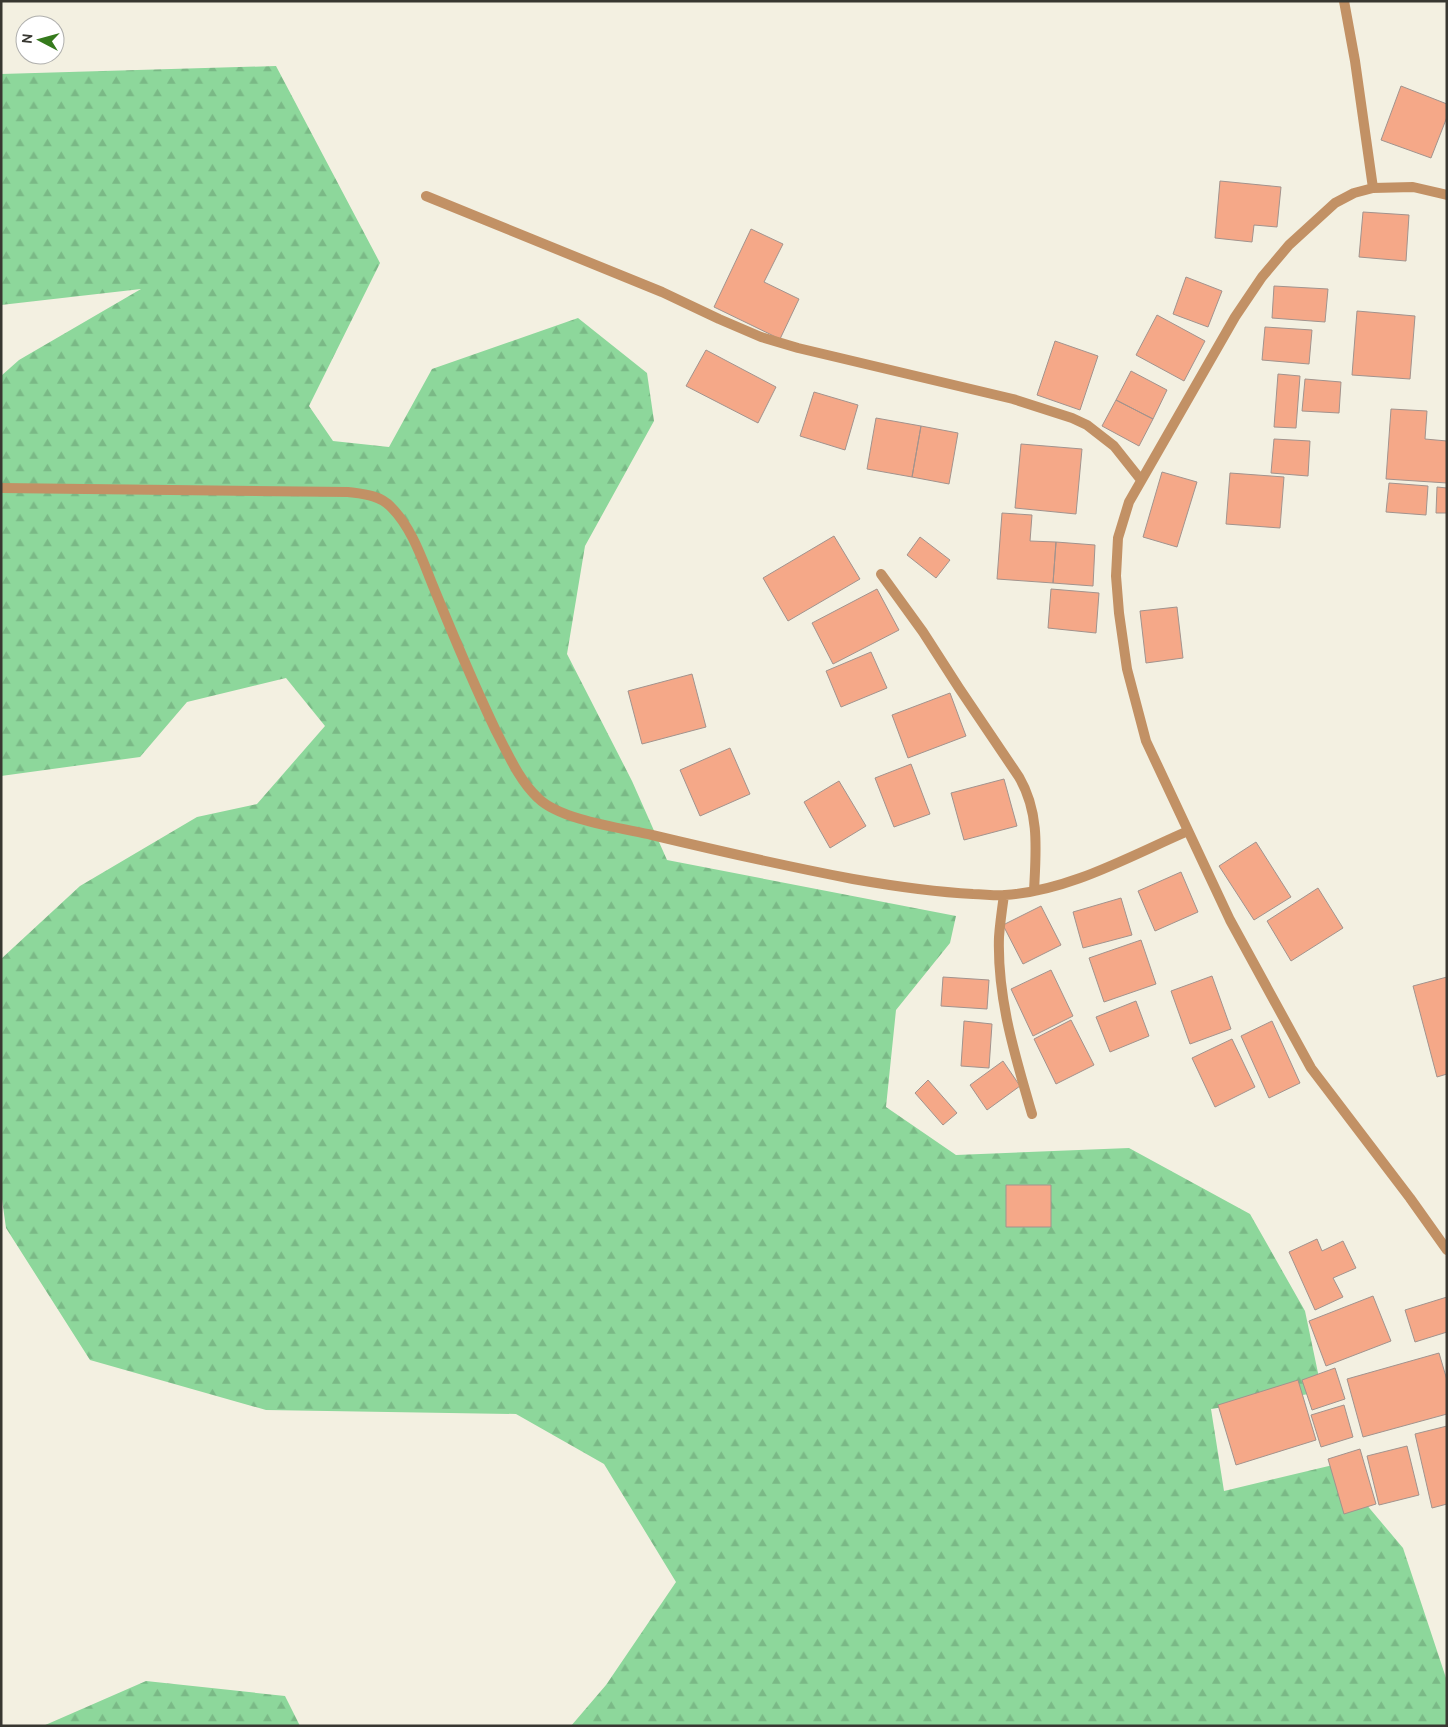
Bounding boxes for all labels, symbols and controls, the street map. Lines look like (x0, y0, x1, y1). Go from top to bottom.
north arrow (15, 15, 65, 65)
text: N (18, 33, 37, 45)

